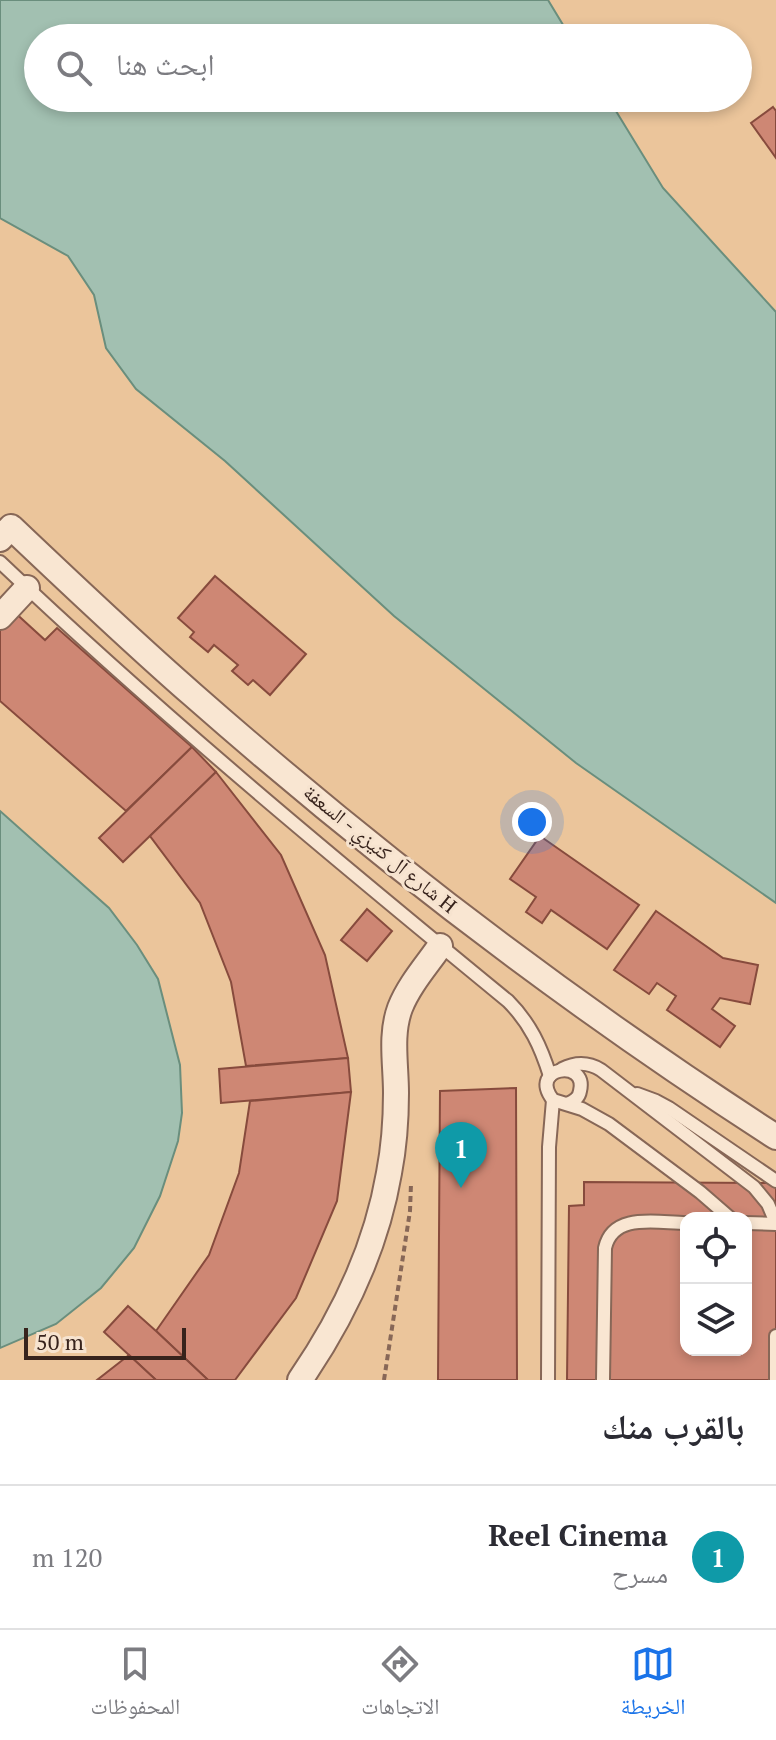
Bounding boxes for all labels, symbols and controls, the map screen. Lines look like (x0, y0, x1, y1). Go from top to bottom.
search box (24, 24, 752, 112)
text: ابحث هنا (116, 44, 215, 84)
icon: search (52, 46, 96, 90)
street label: شارع آل كنيزي - السعفة H (296, 778, 462, 921)
your location (512, 802, 552, 842)
pin: 1 (435, 1122, 487, 1188)
map controls (680, 1212, 752, 1356)
button: locate (680, 1212, 752, 1284)
button: layers (680, 1284, 752, 1356)
scale bar (24, 1324, 186, 1360)
text: 50 m (36, 1327, 84, 1356)
text: بالقرب منك (602, 1404, 744, 1449)
text: Reel Cinema (488, 1515, 668, 1555)
text: 120 m (32, 1540, 102, 1574)
text: 1 (711, 1540, 725, 1574)
text: مسرح (612, 1556, 668, 1590)
tab: المحفوظات (91, 1642, 180, 1728)
tab: الاتجاهات (361, 1642, 439, 1728)
tab: الخريطة (621, 1642, 685, 1728)

